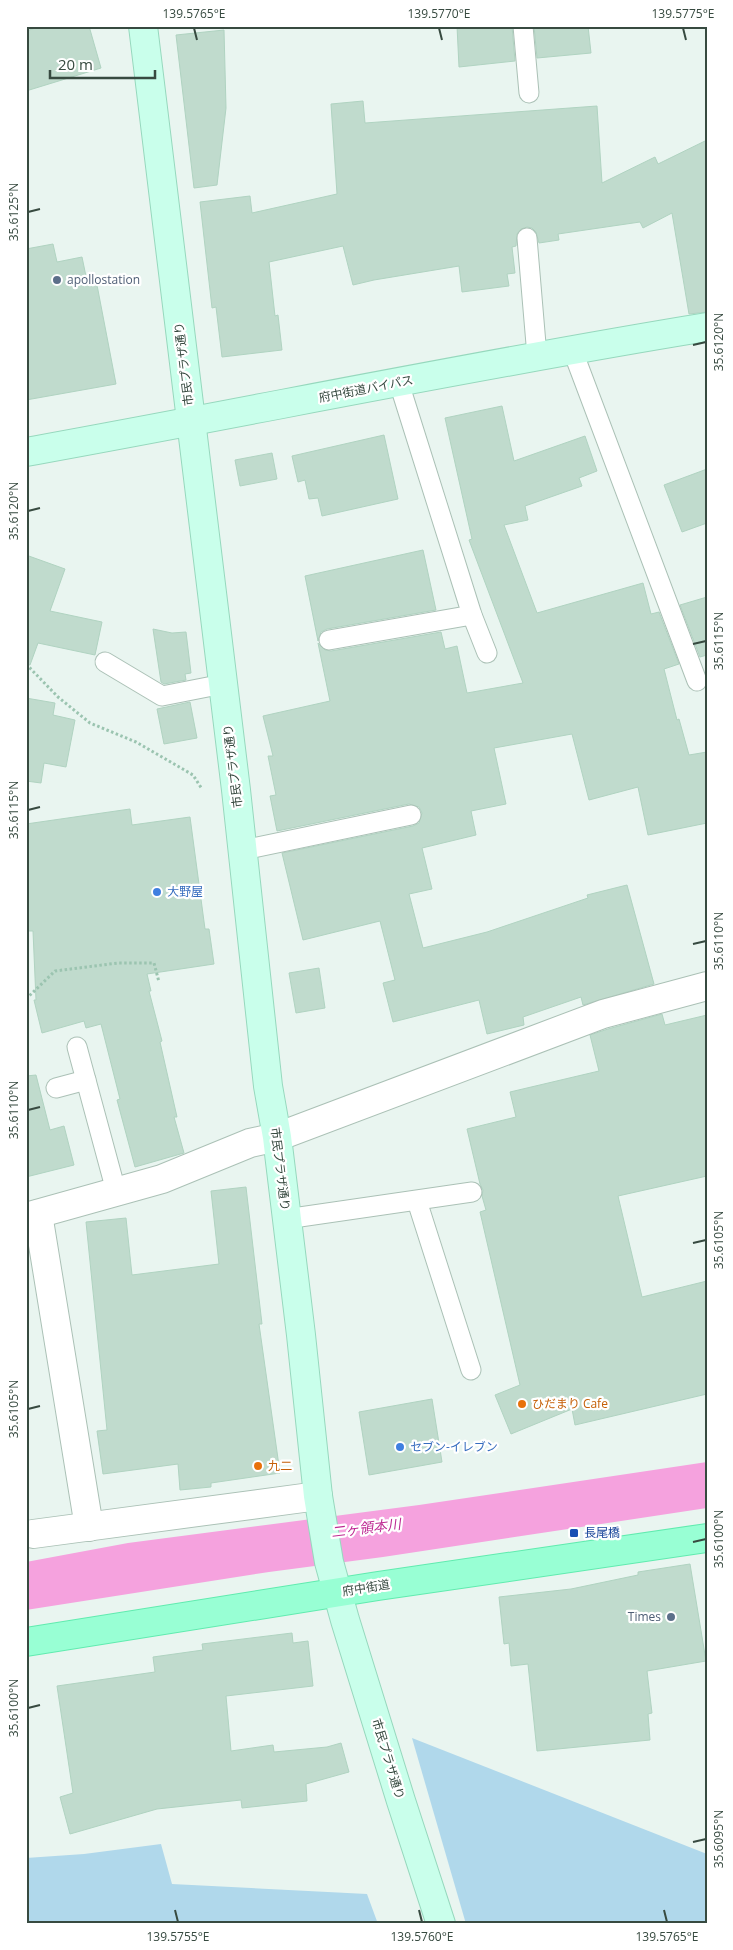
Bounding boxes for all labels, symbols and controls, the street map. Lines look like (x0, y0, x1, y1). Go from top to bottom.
text: 139.5765°E (163, 5, 226, 22)
text: 139.5770°E (408, 5, 471, 22)
text: 139.5775°E (652, 5, 715, 22)
scale bar (50, 48, 155, 80)
text: 20 m (58, 54, 93, 74)
text: 35.6125°N (5, 183, 22, 241)
place label: apollostation (67, 271, 140, 288)
marker: apollostation (51, 274, 63, 286)
text: 35.6120°N (710, 313, 727, 371)
street label: 市民プラザ通り (170, 321, 197, 407)
street label: 府中街道バイパス (317, 371, 415, 406)
text: 35.6120°N (5, 482, 22, 540)
text: 35.6115°N (710, 612, 727, 670)
street label: 市民プラザ通り (219, 723, 246, 809)
text: 35.6115°N (5, 781, 22, 839)
place label: 大野屋 (167, 883, 203, 900)
marker: 大野屋 (151, 886, 163, 898)
text: 35.6110°N (710, 912, 727, 970)
text: 35.6110°N (5, 1081, 22, 1139)
street label: 市民プラザ通り (267, 1126, 294, 1212)
text: 35.6105°N (710, 1211, 727, 1269)
text: 35.6105°N (5, 1380, 22, 1438)
place label: ひだまり Cafe (532, 1395, 608, 1412)
marker: ひだまり Cafe (516, 1398, 528, 1410)
place label: セブン-イレブン (410, 1438, 498, 1455)
marker: セブン-イレブン (394, 1441, 406, 1453)
place label: 九二 (268, 1457, 292, 1474)
marker: 九二 (252, 1460, 264, 1472)
text: 35.6100°N (710, 1510, 727, 1568)
water label: 二ヶ領本川 (330, 1514, 404, 1541)
place label: 長尾橋 (584, 1524, 620, 1541)
marker: 長尾橋 (568, 1527, 580, 1539)
street label: 府中街道 (341, 1575, 391, 1600)
place label: Times (628, 1608, 661, 1625)
marker: Times (665, 1611, 677, 1623)
text: 35.6100°N (5, 1679, 22, 1737)
street label: 市民プラザ通り (368, 1716, 409, 1802)
text: 35.6095°N (710, 1810, 727, 1868)
text: 139.5755°E (147, 1928, 210, 1945)
text: 139.5760°E (391, 1928, 454, 1945)
text: 139.5765°E (636, 1928, 699, 1945)

